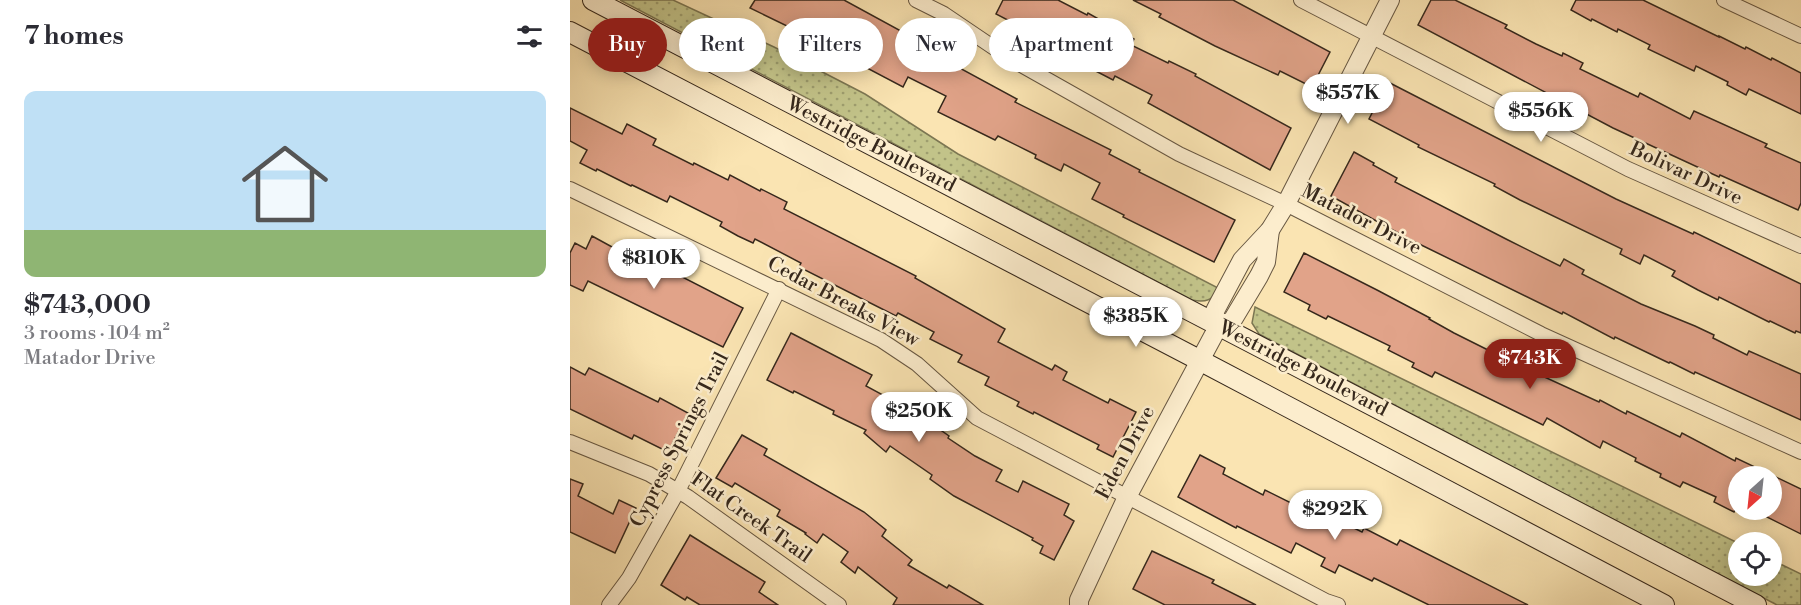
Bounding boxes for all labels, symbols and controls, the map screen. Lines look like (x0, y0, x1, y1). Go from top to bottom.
chip: Buy (588, 18, 667, 72)
chip: Rent (679, 18, 766, 72)
chip: Filters (778, 18, 883, 72)
chip: New (895, 18, 977, 72)
chip: Apartment (989, 18, 1134, 72)
text: 7 homes (24, 20, 124, 52)
icon: filters (513, 20, 546, 53)
pin: $557K (1306, 74, 1390, 125)
text: $557K (1316, 81, 1380, 106)
street label: Westridge Boulevard (781, 91, 960, 199)
pin: $556K (1499, 92, 1583, 143)
text: $556K (1508, 99, 1574, 124)
icon: home (231, 130, 339, 238)
street label: Bolivar Drive (1625, 137, 1746, 211)
street label: Matador Drive (1297, 179, 1425, 261)
pin: $810K (612, 239, 696, 290)
text: $810K (622, 246, 686, 271)
street label: Cedar Breaks View (763, 251, 924, 353)
text: $743,000 (24, 289, 151, 321)
pin: $385K (1094, 297, 1178, 348)
text: $385K (1103, 304, 1169, 329)
street label: Westridge Boulevard (1213, 315, 1392, 423)
text: 3 rooms · 104 m² (24, 321, 170, 346)
pin: $743K (1488, 339, 1572, 390)
text: Matador Drive (24, 346, 156, 371)
text: $743K (1498, 346, 1562, 371)
street label: Cypress Springs Trail (625, 348, 735, 532)
pin: $250K (877, 392, 961, 443)
text: $250K (885, 399, 953, 424)
street label: Eden Drive (1091, 402, 1161, 504)
north arrow (1728, 466, 1782, 520)
map controls (1728, 466, 1782, 586)
street label: Flat Creek Trail (686, 467, 816, 569)
pin: $292K (1293, 490, 1377, 541)
text: $292K (1302, 497, 1368, 522)
button: locate (1728, 532, 1782, 586)

